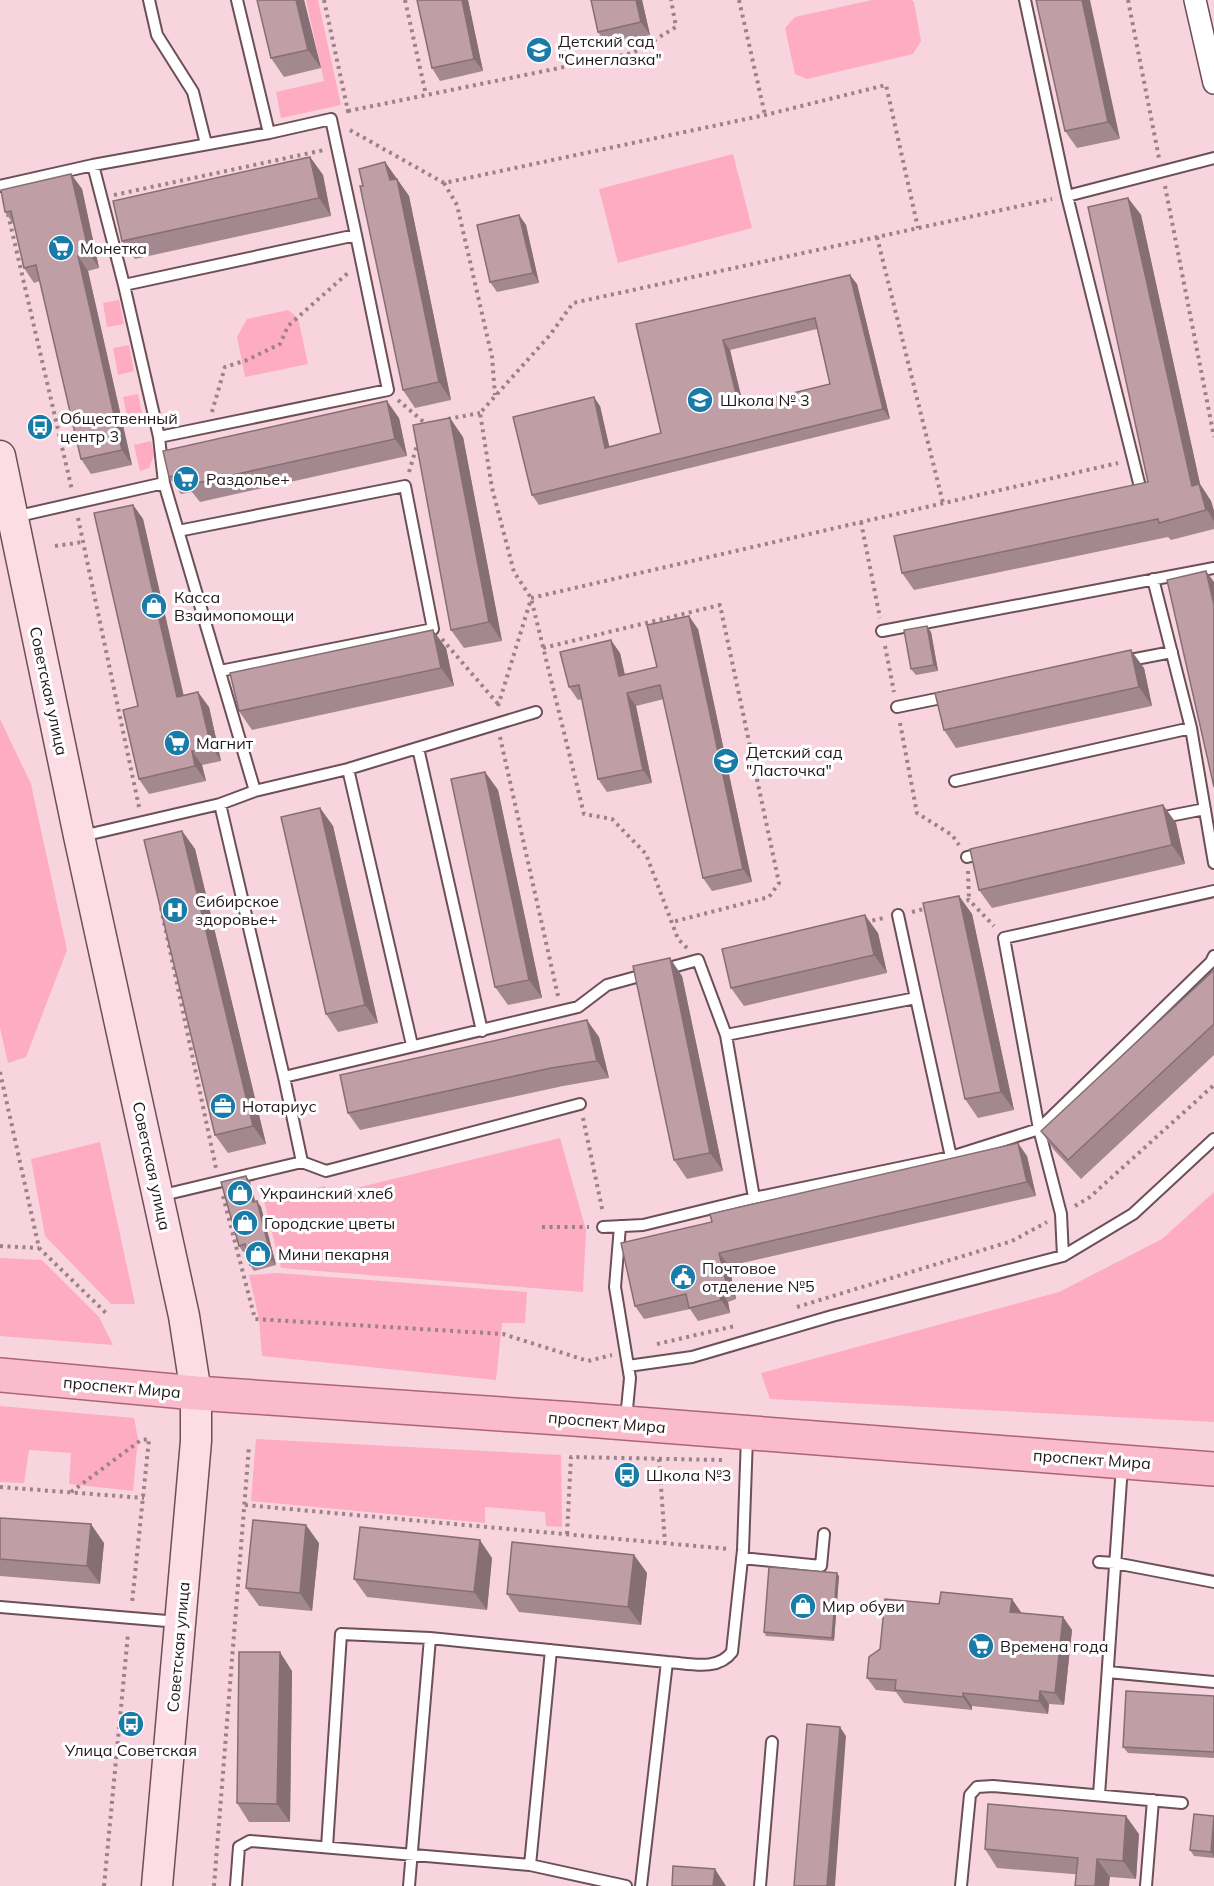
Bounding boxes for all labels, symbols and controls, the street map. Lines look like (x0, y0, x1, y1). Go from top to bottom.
place label: Детский сад "Синеглазка" (558, 31, 662, 69)
school or university icon: Детский сад "Синеглазка" (524, 35, 554, 65)
supermarket icon: Монетка (46, 233, 76, 263)
place label: Монетка (80, 238, 147, 258)
school or university icon: Школа № 3 (685, 385, 715, 415)
place label: Школа № 3 (720, 390, 810, 410)
place label: Общественный центр 3 (60, 408, 178, 446)
bus stop icon: Общественный центр 3 (25, 412, 55, 442)
supermarket icon: Раздолье+ (171, 464, 201, 494)
place label: Раздолье+ (206, 469, 290, 489)
place label: Касса Взаимопомощи (174, 587, 294, 625)
shop icon: Касса Взаимопомощи (139, 591, 169, 621)
street label: Советская улица (26, 625, 72, 757)
supermarket icon: Магнит (162, 728, 192, 758)
place label: Магнит (196, 733, 254, 753)
place label: Детский сад "Ласточка" (746, 742, 843, 780)
school or university icon: Детский сад "Ласточка" (711, 746, 741, 776)
place label: Сибирское здоровье+ (195, 891, 279, 929)
hospital icon: Сибирское здоровье+ (160, 895, 190, 925)
office icon: Нотариус (208, 1091, 238, 1121)
place label: Нотариус (242, 1096, 317, 1116)
street label: Советская улица (129, 1100, 175, 1232)
shop icon: Украинский хлеб (225, 1178, 255, 1208)
place label: Украинский хлеб (259, 1183, 393, 1203)
shop icon: Городские цветы (230, 1208, 260, 1238)
place label: Городские цветы (264, 1213, 395, 1233)
shop icon: Мини пекарня (243, 1239, 273, 1269)
place label: Мини пекарня (278, 1244, 389, 1264)
place label: Почтовое отделение №5 (702, 1258, 814, 1296)
public building icon: Почтовое отделение №5 (668, 1262, 698, 1292)
street label: проспект Мира (62, 1372, 182, 1402)
street label: проспект Мира (547, 1407, 667, 1437)
street label: проспект Мира (1033, 1445, 1151, 1473)
bus stop icon: Школа №3 (612, 1460, 642, 1490)
place label: Школа №3 (646, 1465, 731, 1485)
street label: Советская улица (162, 1581, 194, 1713)
shop icon: Мир обуви (788, 1591, 818, 1621)
place label: Мир обуви (822, 1596, 905, 1616)
supermarket icon: Времена года (966, 1631, 996, 1661)
place label: Времена года (1000, 1636, 1109, 1656)
bus stop icon: Улица Советская (116, 1709, 146, 1739)
place label: Улица Советская (64, 1740, 197, 1760)

